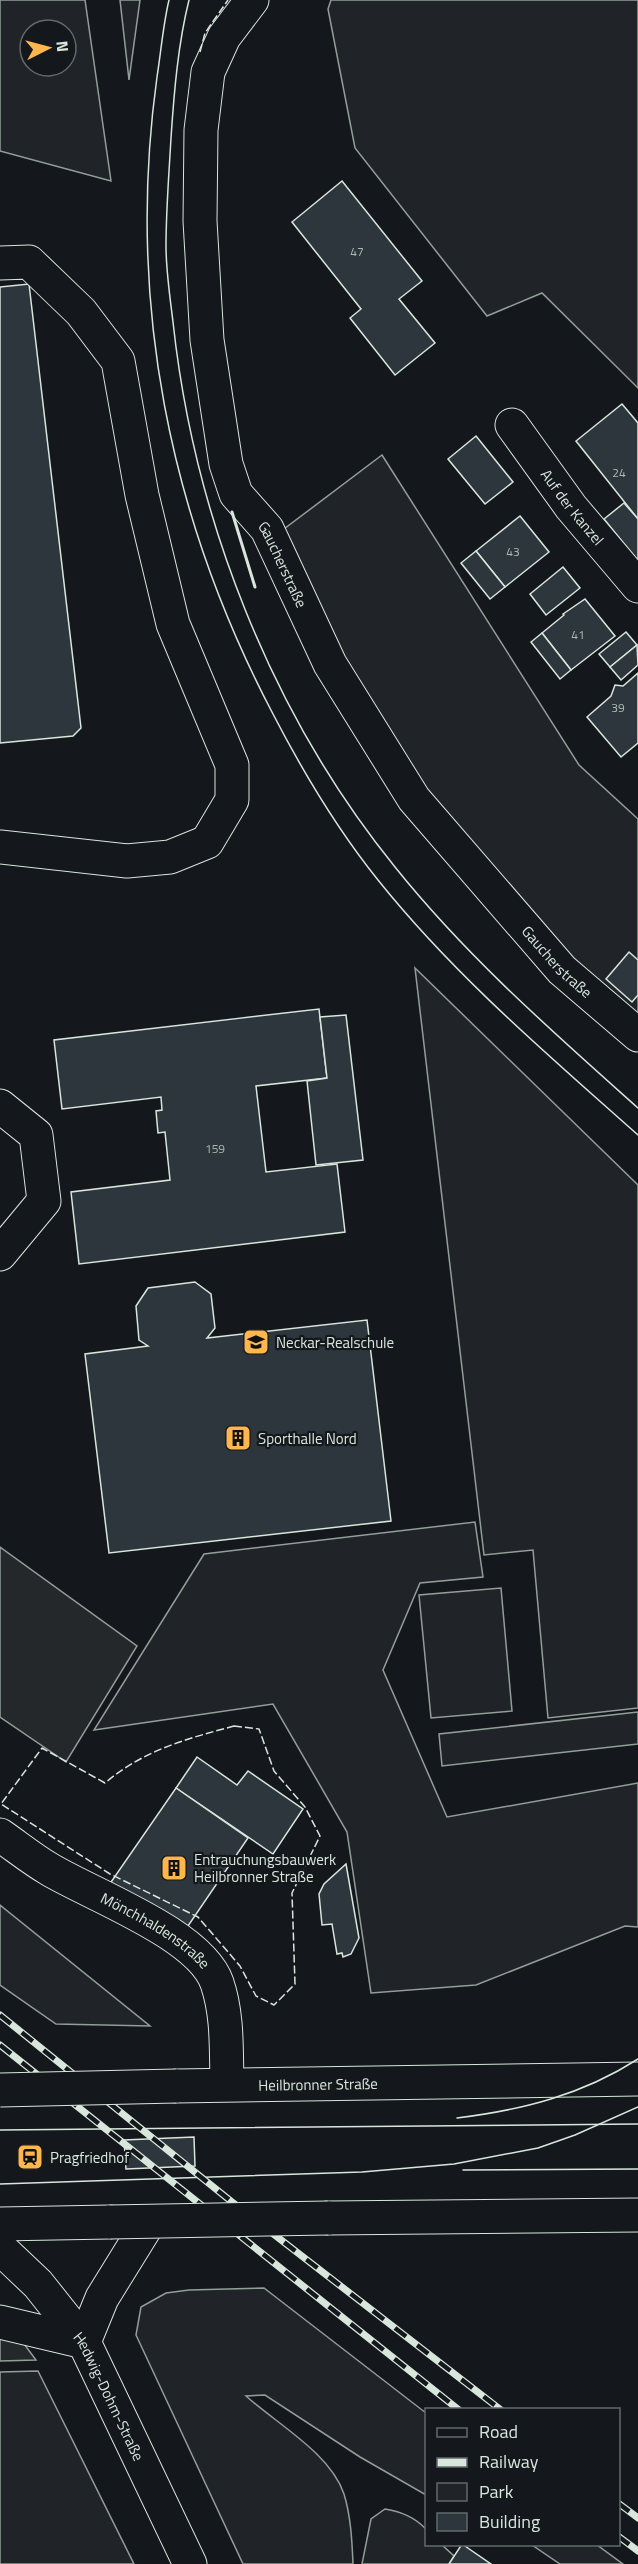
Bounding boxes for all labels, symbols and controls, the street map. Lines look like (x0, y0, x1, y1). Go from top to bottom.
north arrow (18, 18, 78, 78)
text: N (50, 40, 75, 53)
house number: 47 (350, 242, 364, 261)
house number: 24 (612, 463, 626, 482)
street label: Auf der Kanzel (536, 464, 610, 550)
street label: Gaucherstraße (253, 515, 313, 611)
house number: 43 (506, 542, 520, 561)
house number: 41 (571, 625, 585, 644)
house number: 39 (611, 698, 625, 717)
street label: Gaucherstraße (517, 920, 598, 1003)
house number: 159 (205, 1139, 225, 1158)
school or university icon: Neckar-Realschule (241, 1327, 271, 1357)
place label: Neckar-Realschule (276, 1331, 394, 1354)
building icon: Sporthalle Nord (223, 1423, 253, 1453)
place label: Sporthalle Nord (258, 1427, 357, 1450)
place label: Entrauchungsbauwerk Heilbronner Straße (194, 1848, 336, 1888)
building icon: Entrauchungsbauwerk Heilbronner Straße (159, 1853, 189, 1883)
street label: Mönchhaldenstraße (97, 1886, 216, 1973)
street label: Heilbronner Straße (258, 2071, 378, 2096)
station icon: Pragfriedhof (15, 2142, 45, 2172)
place label: Pragfriedhof (50, 2146, 129, 2169)
street label: Hedwig-Dohm-Straße (68, 2326, 150, 2464)
legend (425, 2408, 620, 2546)
text: Road (479, 2418, 518, 2445)
text: Railway (479, 2448, 539, 2475)
text: Park (479, 2478, 514, 2505)
text: Building (479, 2508, 540, 2535)

